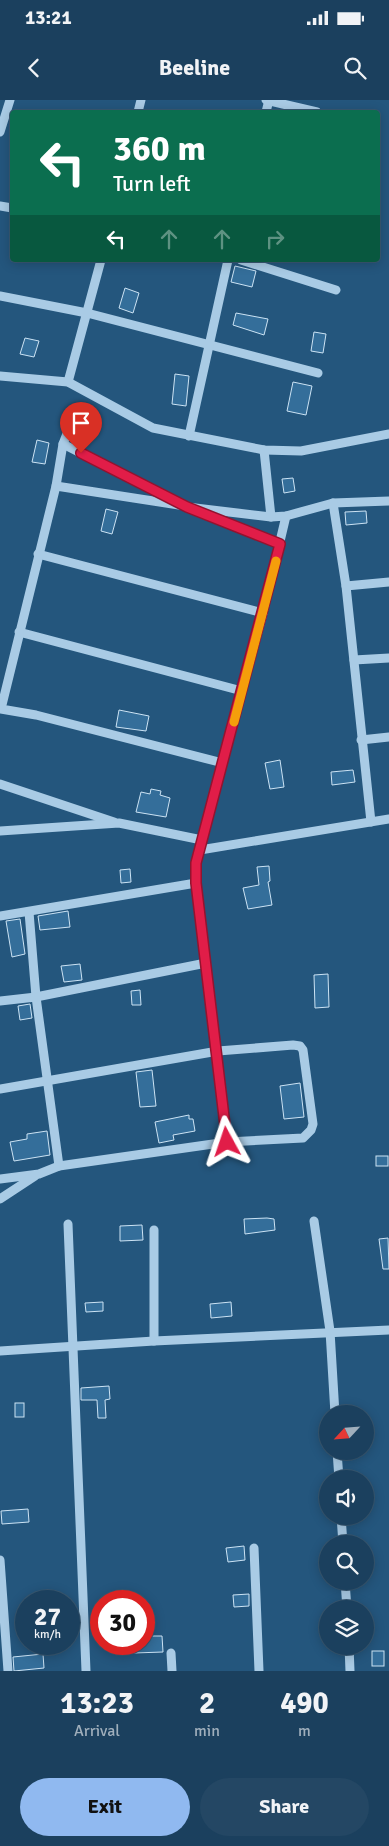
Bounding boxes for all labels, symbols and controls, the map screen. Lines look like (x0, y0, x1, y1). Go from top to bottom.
text: 13:21 (25, 6, 72, 30)
icon: back (20, 54, 48, 82)
text: Beeline (159, 54, 230, 81)
icon: search (341, 54, 369, 82)
text: 360 m (113, 127, 206, 170)
icon: left (30, 130, 95, 195)
text: Turn left (113, 170, 191, 197)
icon: left (102, 225, 130, 253)
icon: ahead (155, 225, 183, 253)
icon: ahead (208, 225, 236, 253)
icon: right (261, 225, 289, 253)
pin (60, 402, 102, 453)
icon: arrive (67, 409, 95, 437)
position arrow (200, 1115, 252, 1167)
north arrow (319, 1405, 374, 1460)
map controls (319, 1405, 374, 1655)
button: sound (319, 1470, 374, 1525)
button: search (319, 1535, 374, 1590)
speed limit sign: 30 (90, 1590, 155, 1655)
button: layers (319, 1600, 374, 1655)
text: 27 (34, 1601, 61, 1632)
text: km/h (34, 1627, 61, 1642)
text: 13:23 (60, 1685, 134, 1722)
text: 2 (199, 1685, 215, 1722)
text: 490 (280, 1685, 329, 1722)
text: Arrival (74, 1721, 120, 1741)
text: min (194, 1721, 220, 1741)
text: m (298, 1721, 311, 1741)
button: Exit (20, 1778, 190, 1836)
button: Share (200, 1778, 369, 1836)

